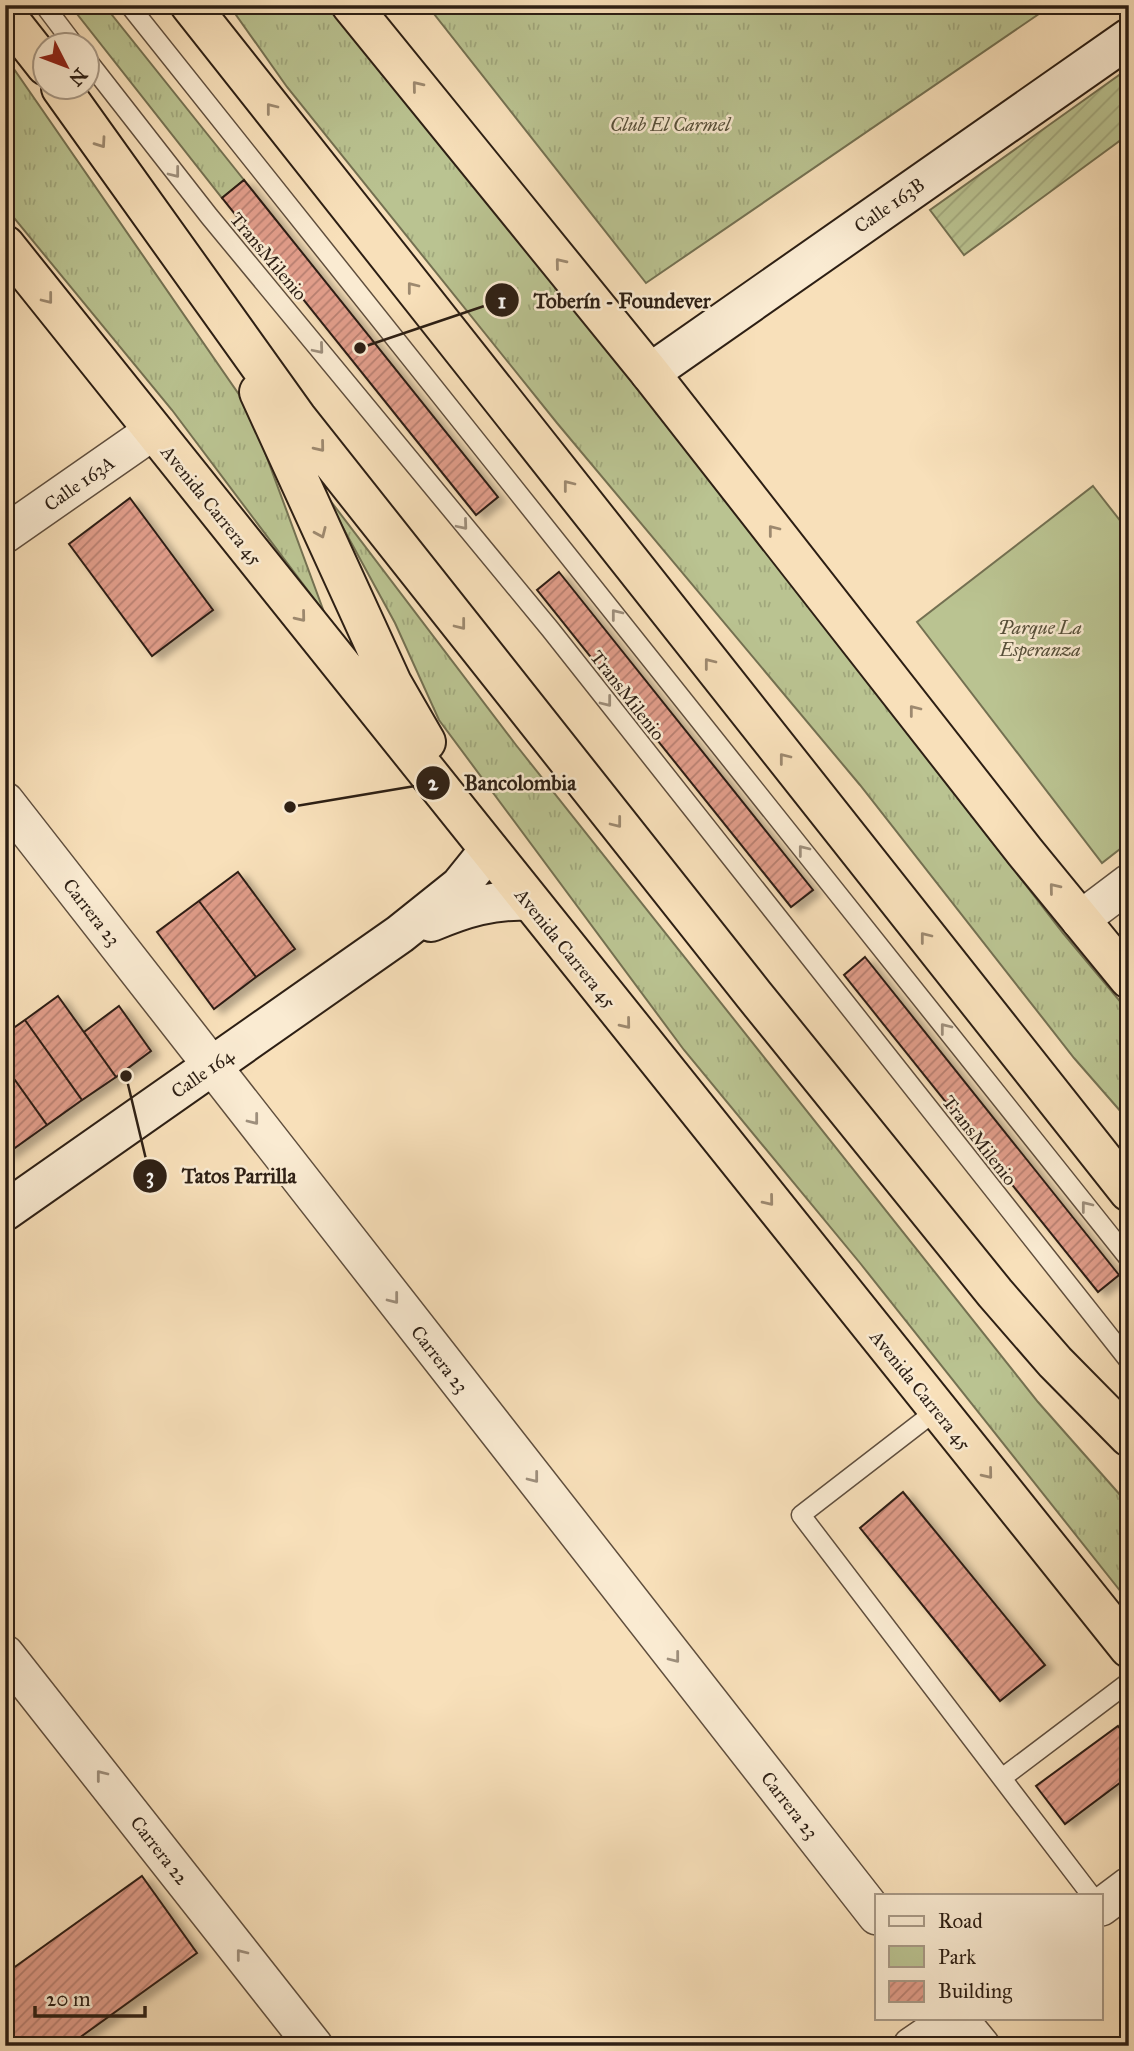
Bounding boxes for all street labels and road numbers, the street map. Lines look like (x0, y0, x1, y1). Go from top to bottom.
street label: Calle 163B (850, 173, 929, 238)
street label: TransMilenio (225, 208, 312, 305)
street label: Avenida Carrera 45 (156, 440, 267, 570)
street label: Calle 163A (40, 451, 119, 516)
street label: TransMilenio (585, 646, 670, 745)
street label: Carrera 23 (58, 874, 125, 951)
street label: Avenida Carrera 45 (510, 883, 621, 1013)
street label: Calle 164 (167, 1043, 238, 1103)
street label: TransMilenio (937, 1091, 1022, 1190)
street label: Carrera 23 (406, 1321, 473, 1398)
street label: Avenida Carrera 45 (865, 1325, 976, 1455)
street label: Carrera 23 (756, 1767, 823, 1844)
street label: Carrera 22 (126, 1811, 194, 1890)

